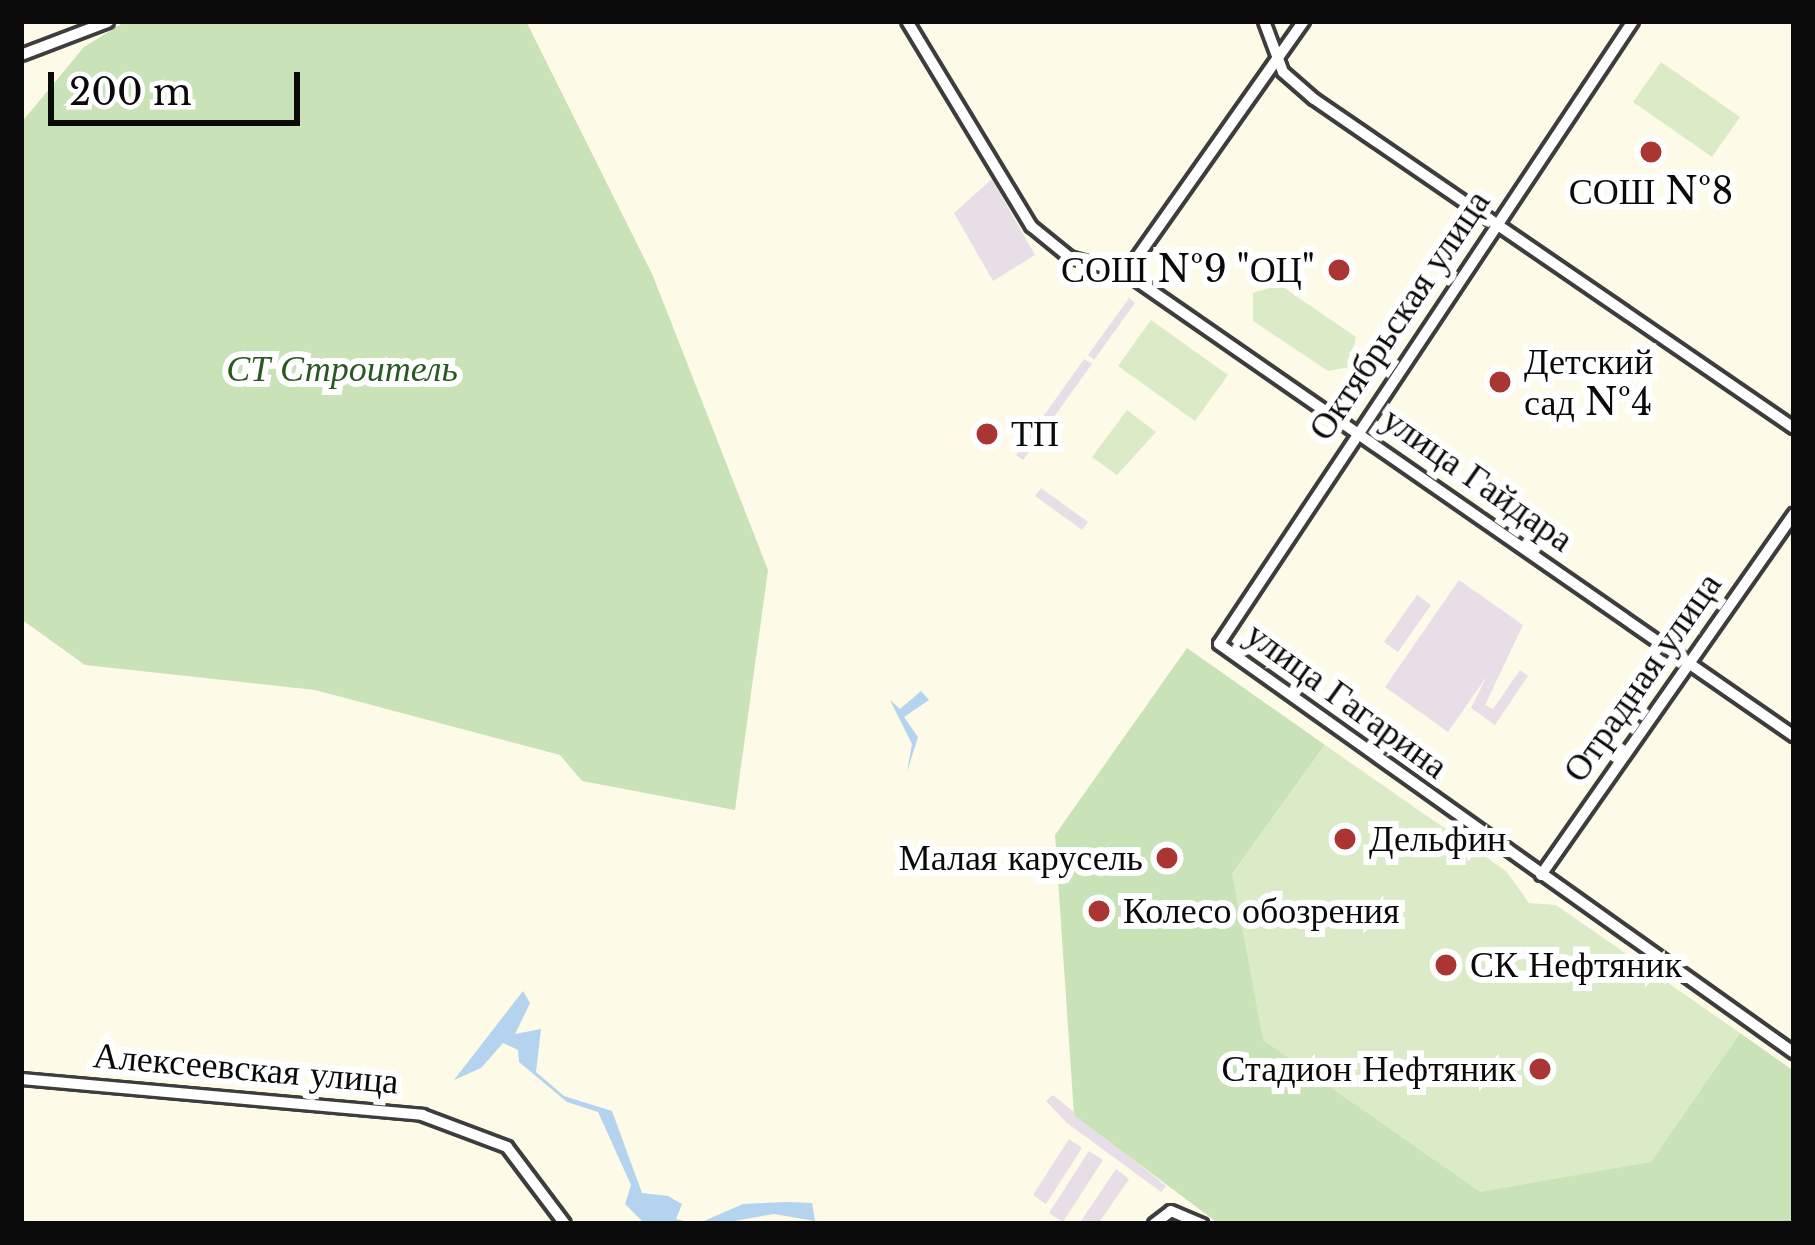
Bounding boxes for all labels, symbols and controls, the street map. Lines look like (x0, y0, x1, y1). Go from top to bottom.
scale bar (54, 48, 306, 122)
text: 200 m (69, 70, 192, 115)
marker: СОШ №8 (1638, 139, 1664, 165)
place label: СОШ №8 (1569, 170, 1733, 214)
street label: Октябрьская улица (1299, 182, 1499, 448)
place label: СОШ №9 "ОЦ" (1060, 248, 1315, 292)
marker: СОШ №9 "ОЦ" (1326, 257, 1352, 283)
place label: Детский сад №4 (1524, 339, 1653, 424)
park label: СТ Строитель (226, 347, 458, 391)
marker: Детский сад №4 (1487, 369, 1513, 395)
street label: улица Гайдара (1374, 397, 1582, 561)
place label: ТП (1011, 412, 1059, 456)
marker: ТП (974, 421, 1000, 447)
street label: Отрадная улица (1554, 564, 1730, 790)
street label: улица Гагарина (1238, 612, 1456, 788)
place label: Дельфин (1369, 817, 1506, 861)
marker: Дельфин (1332, 826, 1358, 852)
place label: Малая карусель (899, 836, 1143, 880)
marker: Малая карусель (1154, 845, 1180, 871)
place label: Колесо обозрения (1123, 889, 1399, 933)
marker: Колесо обозрения (1086, 898, 1112, 924)
place label: СК Нефтяник (1470, 943, 1682, 987)
marker: СК Нефтяник (1433, 952, 1459, 978)
street label: Алексеевская улица (92, 1033, 400, 1103)
place label: Стадион Нефтяник (1222, 1047, 1516, 1091)
marker: Стадион Нефтяник (1527, 1056, 1553, 1082)

